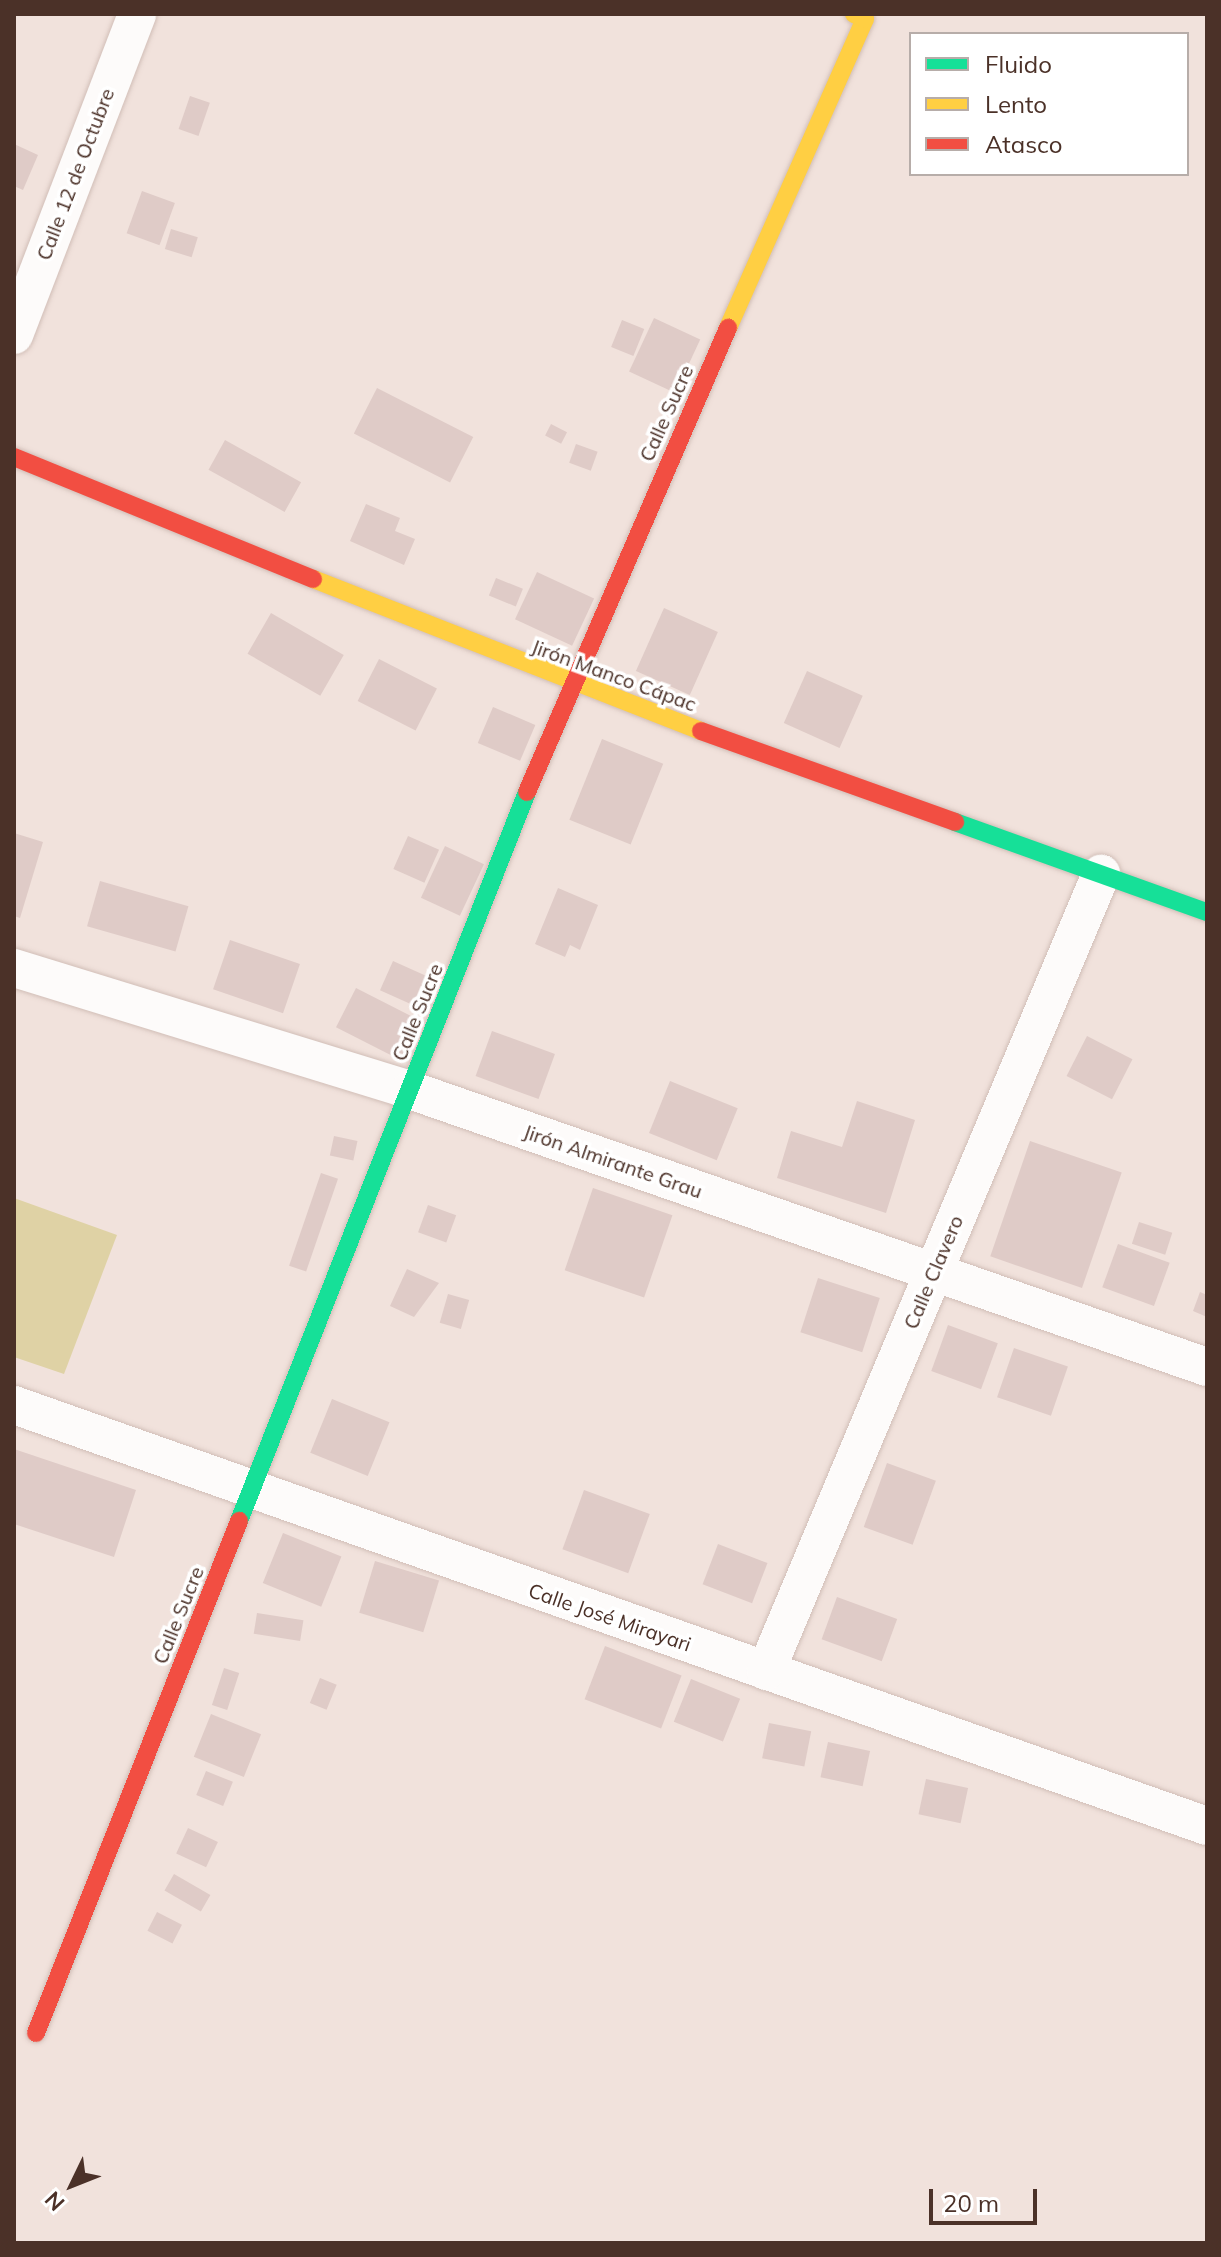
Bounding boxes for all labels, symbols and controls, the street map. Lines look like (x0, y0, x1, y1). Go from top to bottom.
legend (909, 32, 1189, 176)
text: Fluido (985, 49, 1052, 79)
street label: Calle 12 de Octubre (31, 85, 119, 263)
text: Lento (985, 89, 1047, 119)
text: Atasco (985, 129, 1062, 159)
street label: Calle Sucre (634, 361, 698, 465)
street label: Jirón Manco Cápac (528, 634, 700, 716)
street label: Calle Sucre (387, 960, 447, 1064)
street label: Jirón Almirante Grau (520, 1119, 706, 1203)
street label: Calle Clavero (898, 1212, 968, 1332)
street label: Calle Sucre (148, 1563, 208, 1667)
street label: Calle José Mirayari (526, 1578, 694, 1656)
north arrow (32, 2145, 112, 2225)
scale bar (933, 2173, 1041, 2223)
text: N (39, 2186, 70, 2217)
text: 20 m (943, 2188, 999, 2218)

